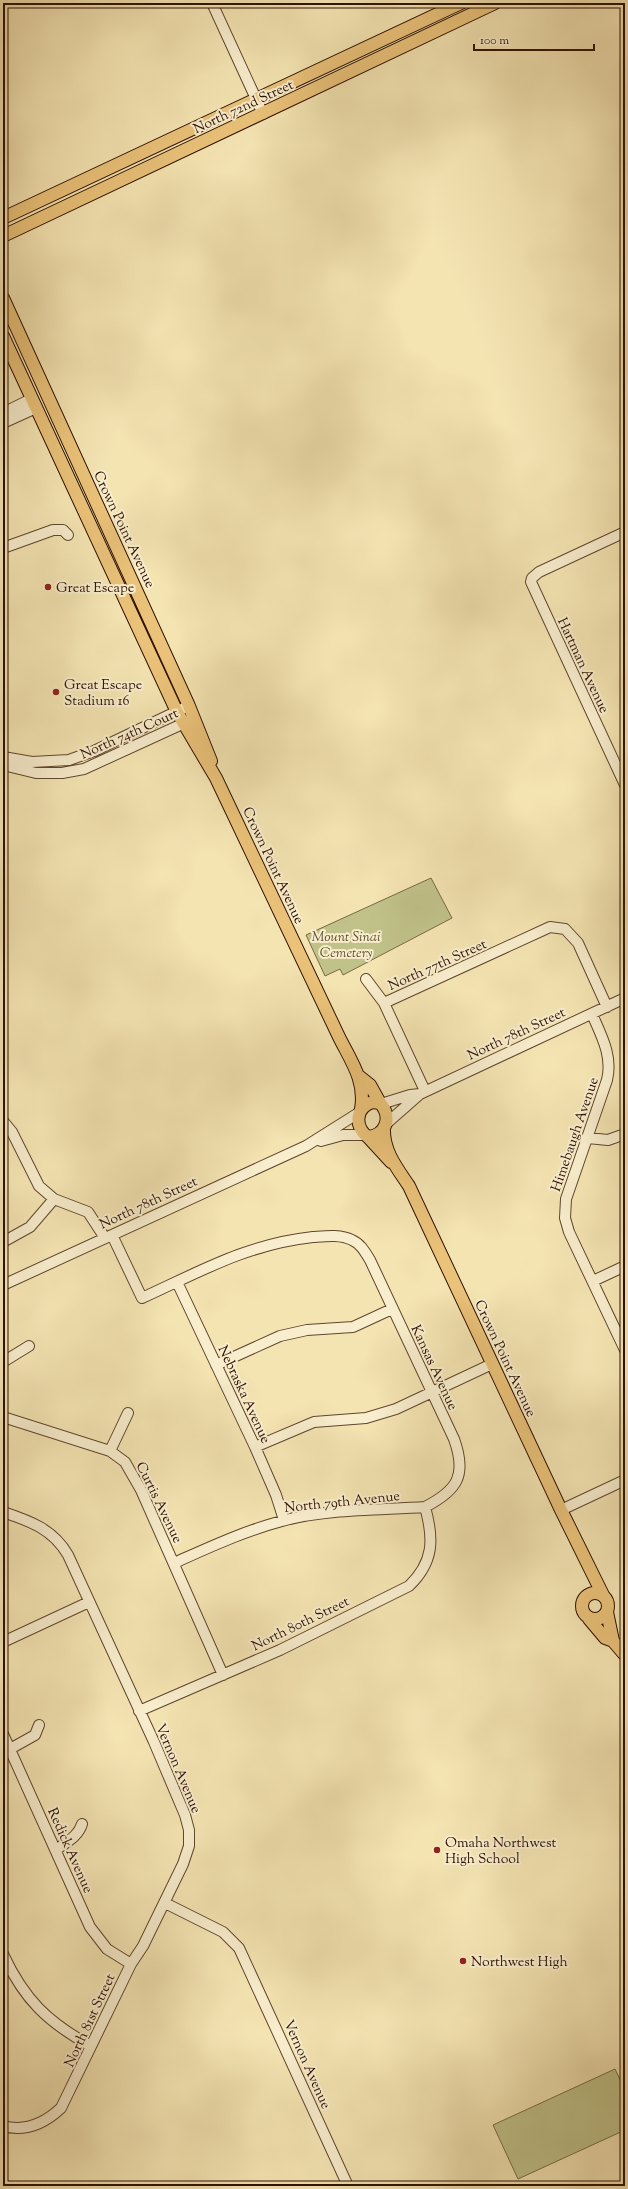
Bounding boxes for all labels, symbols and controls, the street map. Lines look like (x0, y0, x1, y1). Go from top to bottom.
scale bar (474, 26, 594, 52)
text: 100 m (480, 32, 509, 50)
street label: North 72nd Street (190, 76, 297, 140)
street label: Crown Point Avenue (87, 468, 159, 592)
place label: Great Escape (56, 579, 134, 599)
marker: Great Escape (43, 582, 53, 592)
street label: Hartman Avenue (551, 615, 613, 717)
place label: Great Escape Stadium 16 (64, 676, 142, 712)
marker: Great Escape Stadium 16 (51, 687, 61, 697)
street label: North 74th Court (78, 704, 182, 765)
street label: Crown Point Avenue (236, 804, 308, 928)
park label: Mount Sinai Cemetery (311, 928, 381, 964)
street label: North 77th Street (385, 935, 491, 997)
street label: North 78th Street (465, 1003, 569, 1066)
street label: Himebaugh Avenue (547, 1075, 605, 1194)
street label: North 78th Street (97, 1172, 201, 1235)
street label: Crown Point Avenue (468, 1297, 540, 1421)
street label: Kansas Avenue (405, 1322, 462, 1414)
street label: Nebraska Avenue (212, 1343, 275, 1447)
street label: Curtis Avenue (130, 1459, 187, 1547)
street label: North 79th Avenue (283, 1487, 401, 1519)
street label: North 80th Street (249, 1592, 353, 1657)
street label: Vernon Avenue (149, 1721, 205, 1817)
street label: Redick Avenue (41, 1805, 97, 1897)
place label: Omaha Northwest High School (445, 1834, 556, 1870)
marker: Omaha Northwest High School (432, 1845, 442, 1855)
place label: Northwest High (471, 1953, 568, 1973)
marker: Northwest High (458, 1956, 468, 1966)
street label: North 81st Street (60, 1971, 121, 2071)
street label: Vernon Avenue (278, 2017, 335, 2113)

